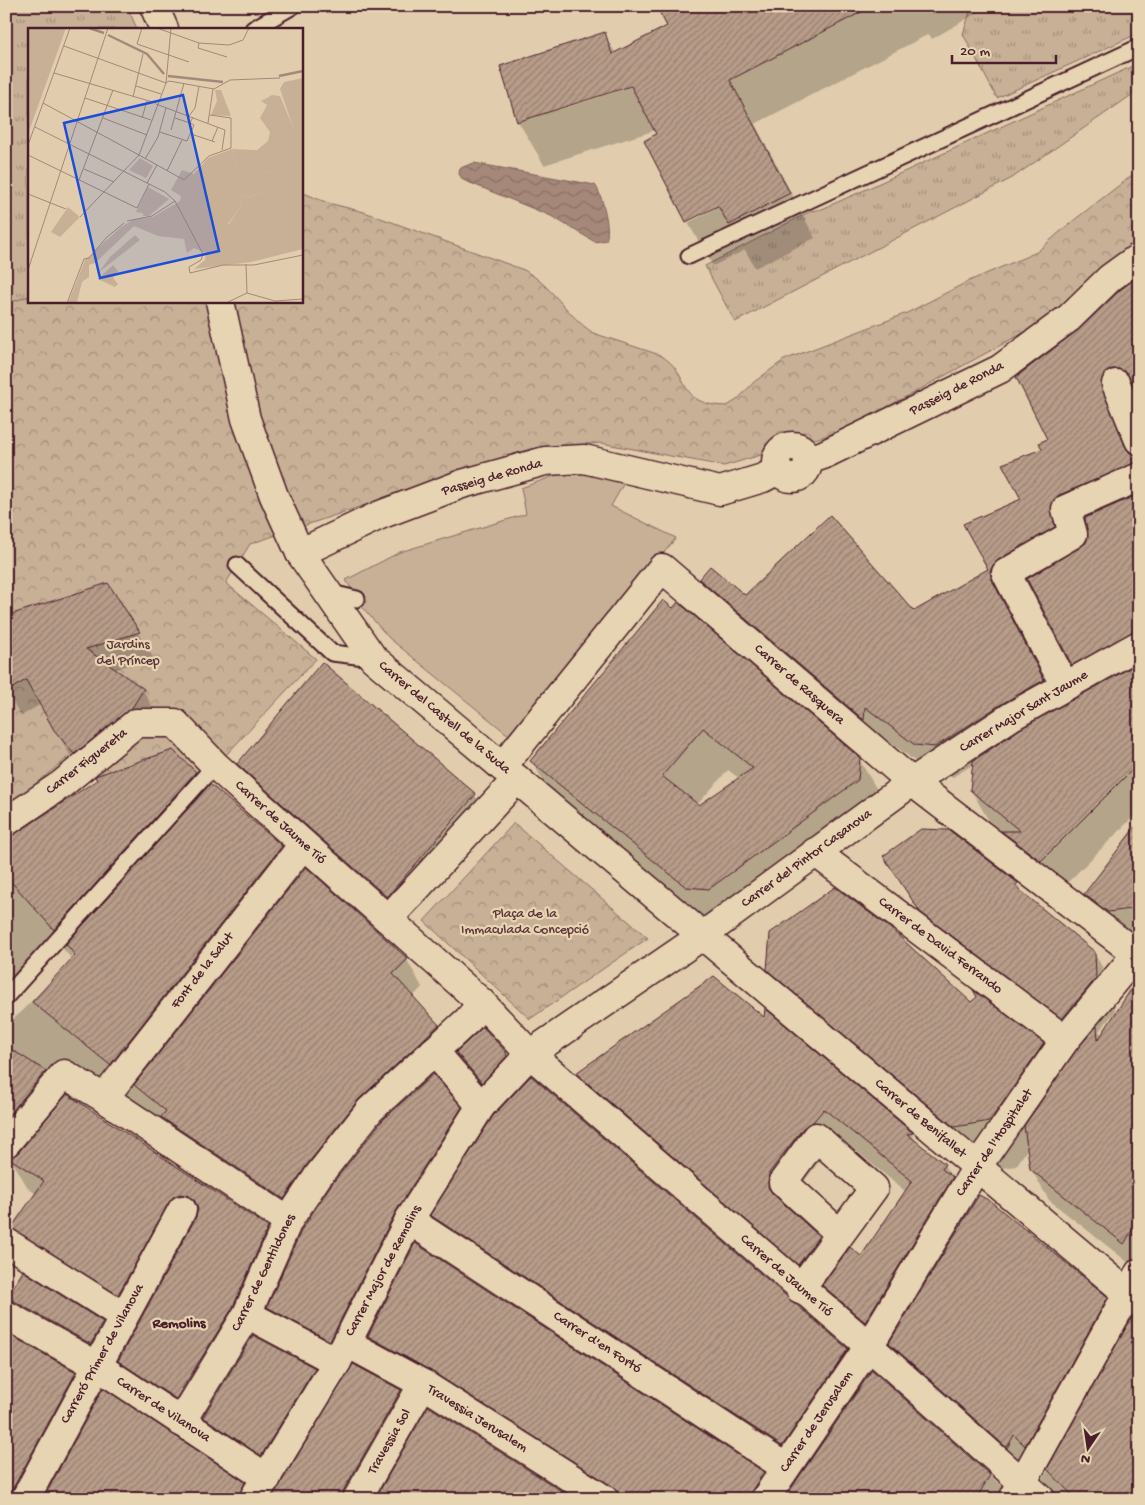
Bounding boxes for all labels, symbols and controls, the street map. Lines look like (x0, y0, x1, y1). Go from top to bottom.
inset map (28, 28, 302, 302)
scale bar (952, 32, 1056, 64)
text: 20 m (960, 43, 990, 61)
street label: Passeig de Ronda (906, 357, 1008, 420)
street label: Passeig de Ronda (439, 455, 545, 501)
park label: Jardins del Príncep (96, 637, 160, 670)
street label: Carrer de Rasquera (750, 641, 849, 730)
street label: Carrer del Castell de la Suda (374, 658, 515, 779)
street label: Carrer Major Sant Jaume (957, 667, 1092, 757)
street label: Carrer Figuereta (43, 724, 132, 799)
street label: Carrer de Jaume Tió (231, 777, 329, 869)
street label: Carrer del Pintor Casanova (738, 805, 877, 912)
street label: Carrer de David Ferrando (874, 894, 1006, 998)
park label: Plaça de la Immaculada Concepció (461, 906, 589, 939)
street label: Font de la Salut (167, 928, 239, 1014)
street label: Carrer de Benifallet (871, 1076, 970, 1163)
street label: Carrer de l'Hospitalet (953, 1085, 1038, 1200)
street label: Carrer Major de Remolins (342, 1202, 426, 1340)
street label: Carrer de Gentildones (228, 1211, 300, 1335)
street label: Carrer de Jaume Tió (736, 1231, 836, 1321)
street label: Carreró Primer de Vilanova (57, 1280, 149, 1427)
street label: Carrer d'en Fortó (550, 1308, 644, 1378)
district label: Remolins (151, 1315, 207, 1333)
street label: Carrer de Jerusalem (777, 1368, 857, 1476)
street label: Carrer de Vilanova (113, 1373, 214, 1447)
street label: Travessia Jerusalem (423, 1381, 530, 1457)
street label: Travessia Sol (364, 1406, 416, 1479)
north arrow (1062, 1422, 1112, 1472)
text: N (1079, 1449, 1092, 1468)

